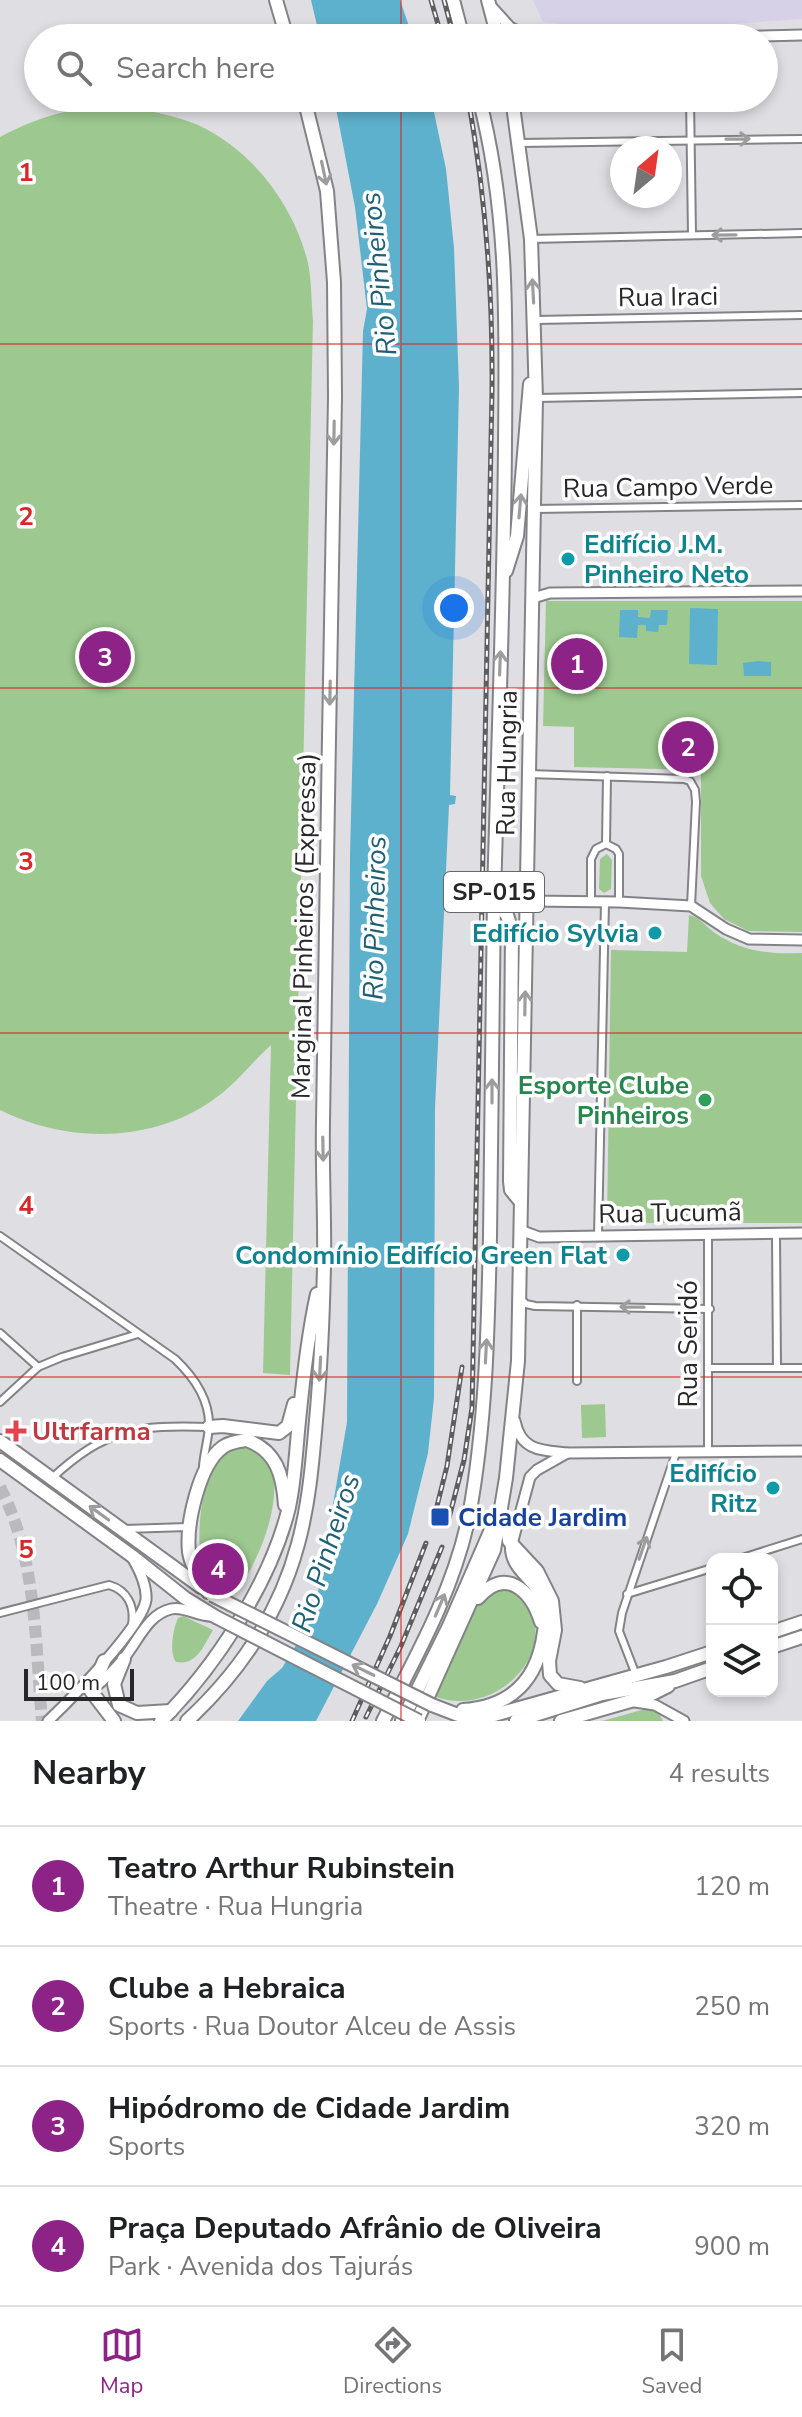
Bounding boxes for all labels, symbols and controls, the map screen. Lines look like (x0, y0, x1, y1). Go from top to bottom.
search box (24, 24, 778, 112)
icon: search (52, 46, 96, 90)
text: Search here (116, 48, 275, 89)
one-way arrow (724, 131, 751, 147)
north arrow (610, 136, 682, 208)
text: 1 (18, 155, 34, 190)
one-way arrow (317, 160, 332, 186)
water label: Rio Pinheiros (352, 190, 406, 358)
one-way arrow (711, 227, 738, 242)
one-way arrow (526, 278, 541, 305)
street label: Rua Iraci (618, 279, 718, 315)
one-way arrow (327, 419, 342, 446)
street label: Rua Campo Verde (563, 468, 773, 506)
one-way arrow (513, 493, 528, 520)
text: 2 (18, 499, 34, 534)
place label: Edifício J.M. Pinheiro Neto (584, 527, 749, 592)
marker: Edifício J.M. Pinheiro Neto (559, 550, 577, 568)
your location (434, 588, 474, 628)
pin: 3 (79, 627, 131, 687)
pin: 1 (551, 634, 603, 694)
one-way arrow (493, 650, 508, 677)
one-way arrow (323, 679, 338, 706)
street label: Rua Hungria (488, 690, 526, 836)
pin: 2 (662, 717, 714, 777)
street label: Marginal Pinheiros (Expressa) (283, 753, 325, 1099)
water label: Rio Pinheiros (355, 836, 395, 1000)
text: 3 (18, 844, 34, 879)
road number: SP-015 (444, 872, 544, 912)
place label: Edifício Sylvia (472, 916, 639, 951)
marker: Edifício Sylvia (646, 924, 664, 942)
one-way arrow (517, 990, 533, 1017)
place label: Esporte Clube Pinheiros (518, 1068, 689, 1133)
one-way arrow (484, 1078, 500, 1105)
marker: Esporte Clube Pinheiros (696, 1091, 714, 1109)
one-way arrow (315, 1135, 331, 1162)
text: 4 (18, 1188, 34, 1223)
street label: Rua Tucumã (598, 1194, 742, 1232)
place label: Condomínio Edifício Green Flat (235, 1238, 608, 1273)
marker: Condomínio Edifício Green Flat (614, 1246, 632, 1264)
street label: Rua Seridó (671, 1280, 706, 1408)
one-way arrow (619, 1299, 646, 1314)
one-way arrow (479, 1338, 494, 1365)
one-way arrow (312, 1355, 327, 1382)
place label: Ultrfarma (32, 1414, 151, 1449)
marker: Ultrfarma (7, 1422, 25, 1440)
place label: Edifício Ritz (669, 1456, 757, 1521)
water label: Rio Pinheiros (283, 1469, 369, 1637)
marker: Edifício Ritz (764, 1479, 782, 1497)
place label: Cidade Jardim (458, 1500, 627, 1535)
one-way arrow (89, 1505, 110, 1522)
marker: Cidade Jardim (429, 1506, 451, 1528)
text: 5 (18, 1532, 34, 1567)
one-way arrow (637, 1535, 652, 1560)
pin: 4 (192, 1539, 244, 1599)
map controls (706, 1553, 778, 1697)
button: locate (706, 1553, 778, 1625)
one-way arrow (433, 1593, 448, 1617)
button: layers (706, 1625, 778, 1697)
one-way arrow (351, 1662, 375, 1677)
scale bar (24, 1665, 134, 1701)
text: 100 m (36, 1668, 100, 1698)
text: Nearby (32, 1750, 146, 1796)
text: 4 results (669, 1756, 770, 1791)
text: Teatro Arthur Rubinstein (108, 1848, 455, 1889)
text: 1 (50, 1869, 66, 1904)
text: 120 m (694, 1869, 770, 1904)
text: Theatre · Rua Hungria (108, 1889, 363, 1924)
text: Clube a Hebraica (108, 1968, 346, 2009)
text: 2 (50, 1989, 66, 2024)
text: 250 m (694, 1989, 770, 2024)
text: Sports · Rua Doutor Alceu de Assis (108, 2009, 516, 2044)
text: Hipódromo de Cidade Jardim (108, 2088, 510, 2129)
text: 3 (50, 2109, 66, 2144)
text: 320 m (694, 2109, 770, 2144)
text: Sports (108, 2129, 185, 2164)
text: Praça Deputado Afrânio de Oliveira (108, 2208, 602, 2249)
text: 4 (50, 2229, 66, 2264)
text: 900 m (694, 2229, 770, 2264)
text: Park · Avenida dos Tajurás (108, 2249, 413, 2284)
tab: Map (100, 2323, 144, 2401)
tab: Directions (343, 2323, 442, 2401)
tab: Saved (642, 2323, 702, 2401)

